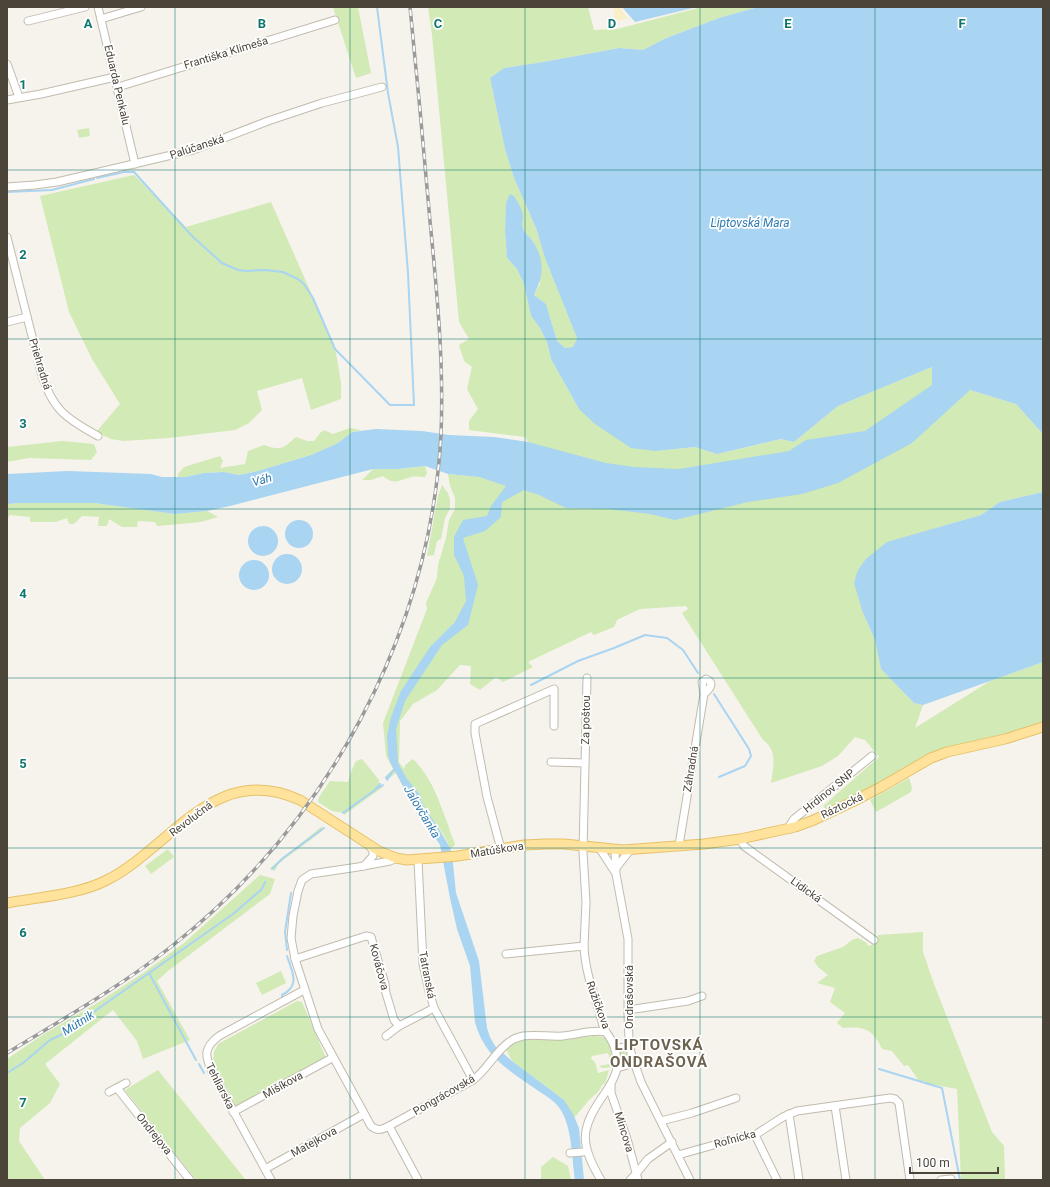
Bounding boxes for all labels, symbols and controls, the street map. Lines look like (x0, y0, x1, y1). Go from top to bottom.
text: A (84, 16, 93, 31)
text: B (258, 16, 266, 31)
text: C (434, 16, 443, 31)
text: D (608, 16, 616, 31)
text: E (784, 16, 792, 31)
text: F (958, 16, 966, 31)
street label: Františka Klimeša (182, 34, 270, 72)
street label: Eduarda Penkalu (101, 44, 133, 126)
text: 1 (19, 77, 27, 92)
street label: Palúčanská (168, 132, 226, 162)
water label: Liptovská Mara (710, 216, 790, 230)
text: 2 (19, 247, 27, 262)
street label: Priehradná (26, 337, 54, 391)
text: 3 (19, 416, 27, 431)
water label: Váh (251, 471, 273, 489)
text: 4 (19, 586, 27, 601)
street label: Za poštou (579, 695, 593, 745)
street label: Záhradná (681, 745, 701, 793)
text: 5 (19, 756, 27, 771)
street label: Hrdinov SNP (801, 766, 857, 816)
water label: Jalovčanka (401, 783, 443, 841)
street label: Ráztocká (819, 790, 865, 822)
street label: Revolučná (167, 799, 215, 839)
street label: Matúškova (469, 839, 525, 861)
street label: Lidická (788, 875, 824, 905)
text: 6 (19, 925, 27, 940)
street label: Kováčova (367, 942, 391, 992)
street label: Tatranská (416, 950, 438, 1000)
street label: Ondrašovská (623, 965, 636, 1029)
street label: Ružičkova (583, 979, 613, 1031)
water label: Mútnik (59, 1007, 98, 1039)
district label: LIPTOVSKÁ ONDRAŠOVÁ (610, 1036, 708, 1071)
street label: Tehliarska (203, 1061, 237, 1111)
street label: Mišíkova (261, 1069, 305, 1101)
street label: Pongrácovská (411, 1072, 477, 1118)
text: 7 (19, 1095, 27, 1110)
street label: Mincova (612, 1110, 636, 1154)
street label: Ondrejova (133, 1111, 175, 1157)
street label: Matejkova (289, 1124, 339, 1160)
street label: Roľnícka (713, 1127, 757, 1151)
scale bar (910, 1149, 998, 1175)
text: 100 m (916, 1156, 950, 1170)

